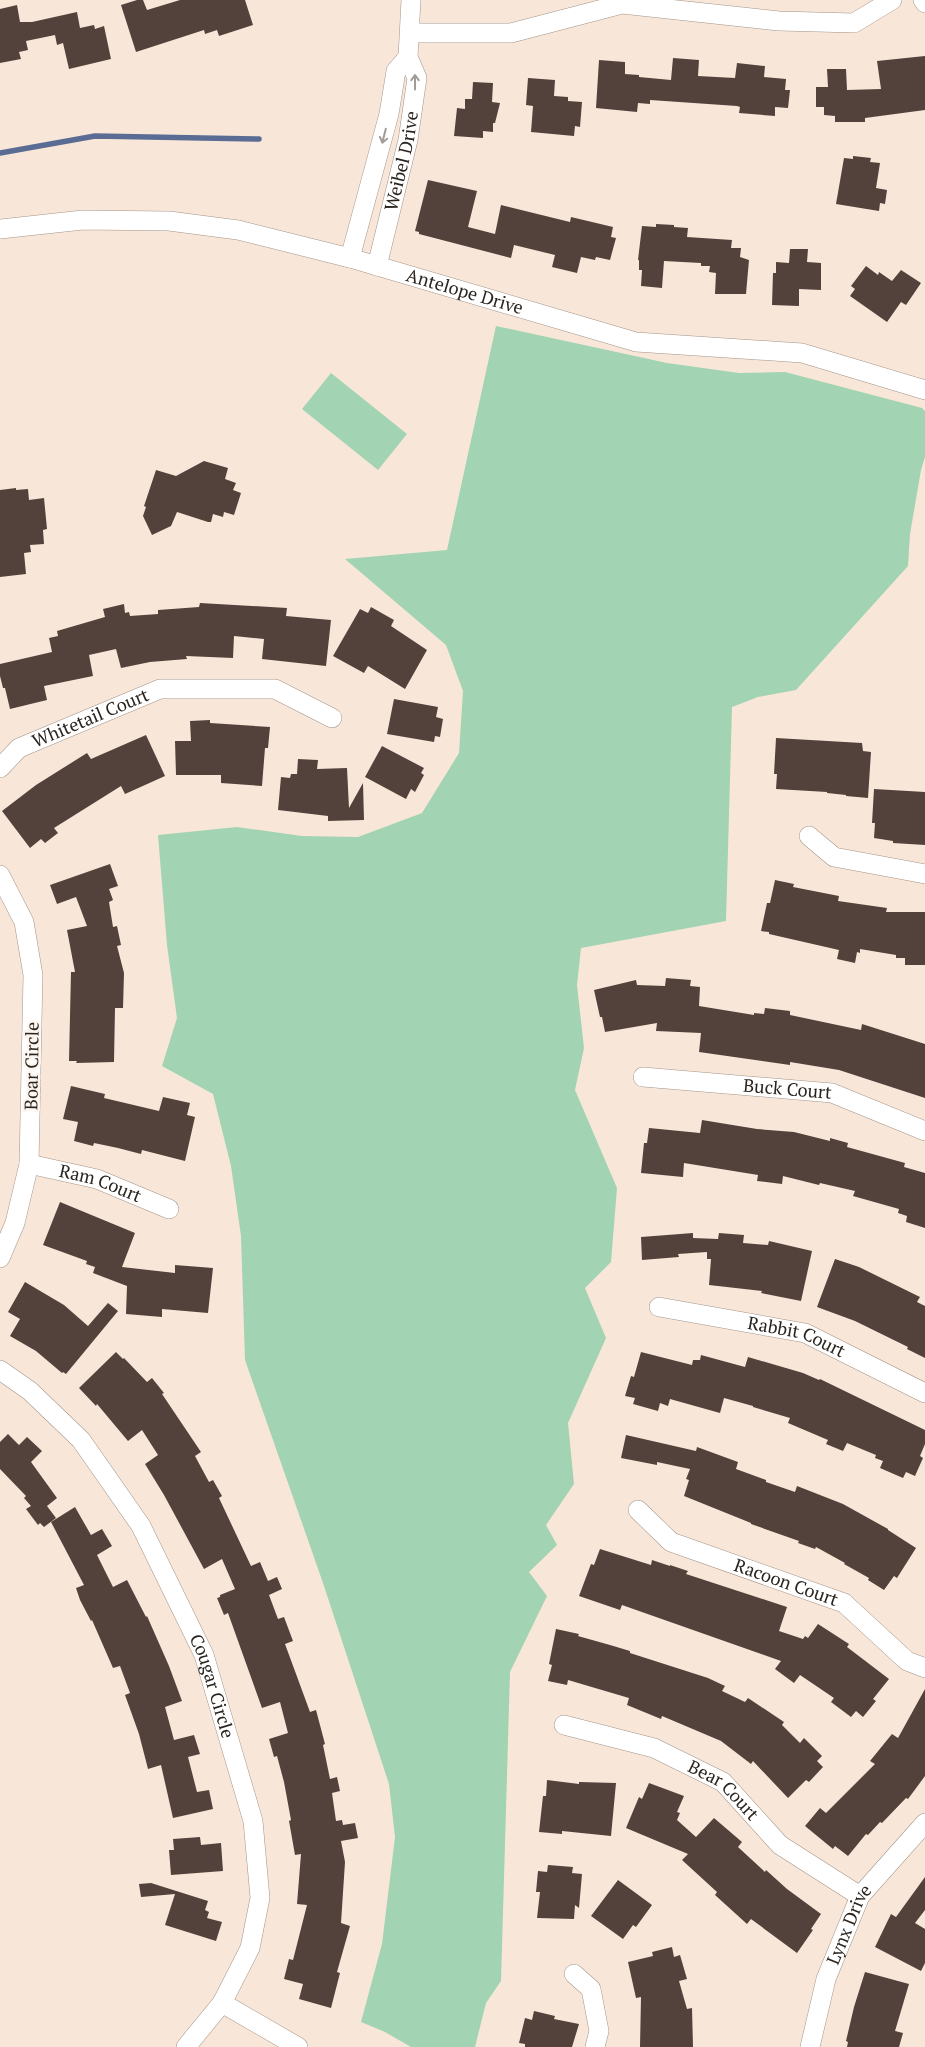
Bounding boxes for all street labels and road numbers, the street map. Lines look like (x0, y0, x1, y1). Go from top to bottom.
street label: Weibel Drive (378, 109, 423, 213)
street label: Antelope Drive (404, 262, 526, 319)
street label: Whitetail Court (28, 682, 152, 752)
street label: Boar Circle (18, 1022, 44, 1110)
street label: Buck Court (742, 1073, 833, 1104)
street label: Ram Court (57, 1158, 146, 1207)
street label: Rabbit Court (746, 1310, 850, 1362)
street label: Racoon Court (731, 1552, 842, 1611)
street label: Cougar Circle (185, 1630, 241, 1741)
street label: Bear Court (684, 1754, 765, 1825)
street label: Lynx Drive (820, 1878, 876, 1968)

